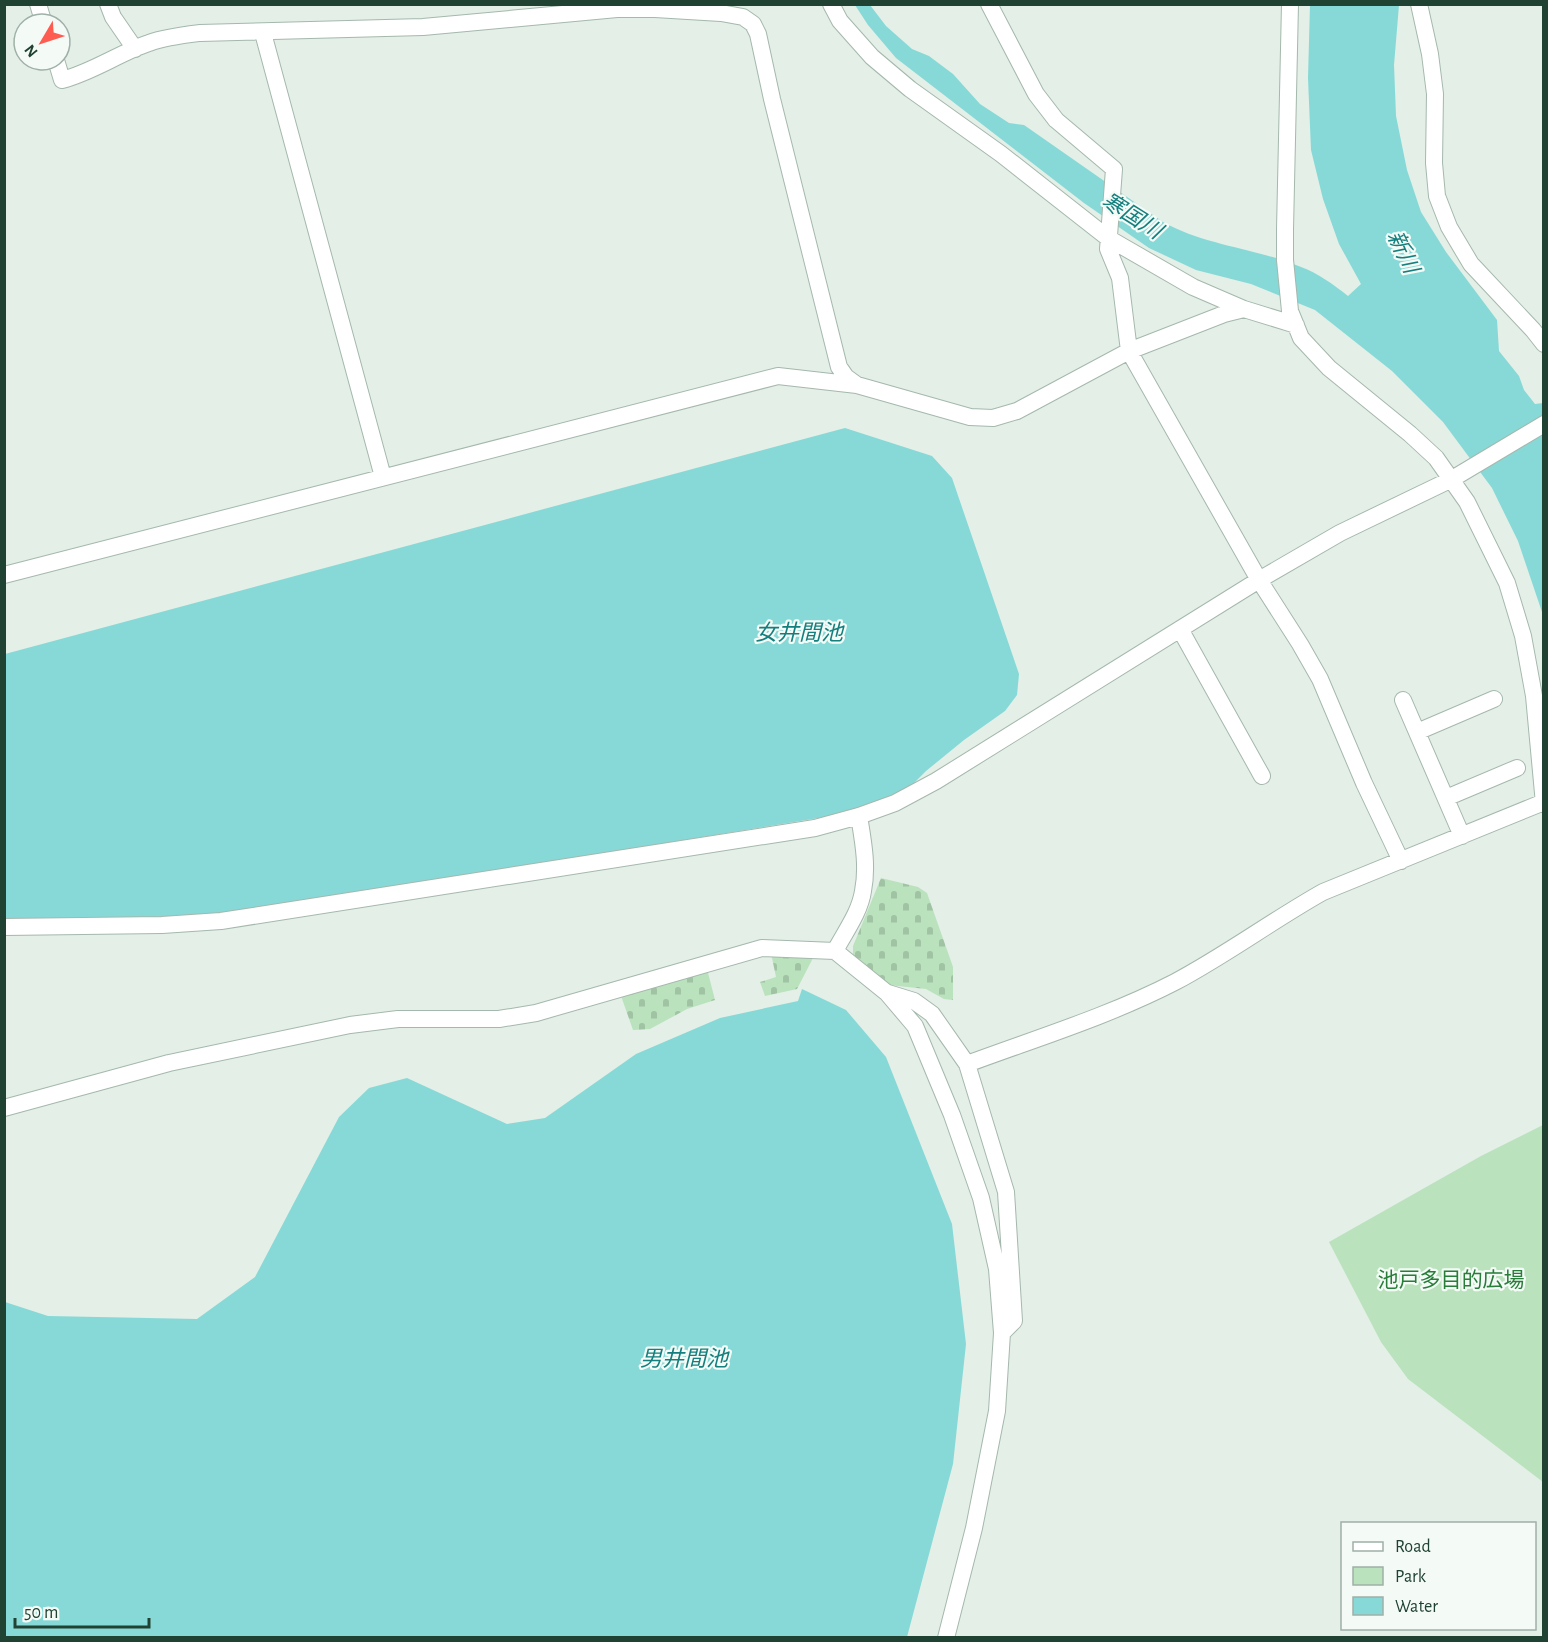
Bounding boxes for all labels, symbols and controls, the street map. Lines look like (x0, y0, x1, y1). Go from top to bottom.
north arrow (12, 12, 72, 72)
text: N (21, 41, 41, 60)
water label: 寒国川 (1098, 188, 1168, 244)
water label: 新川 (1384, 227, 1424, 278)
water label: 女井間池 (755, 621, 845, 644)
park label: 池戸多目的広場 (1378, 1269, 1525, 1291)
water label: 男井間池 (640, 1347, 730, 1370)
legend (1341, 1522, 1536, 1630)
text: Road (1395, 1538, 1431, 1556)
text: Park (1395, 1568, 1427, 1586)
scale bar (15, 1591, 148, 1629)
text: Water (1395, 1598, 1438, 1616)
text: 50 m (24, 1604, 58, 1622)

